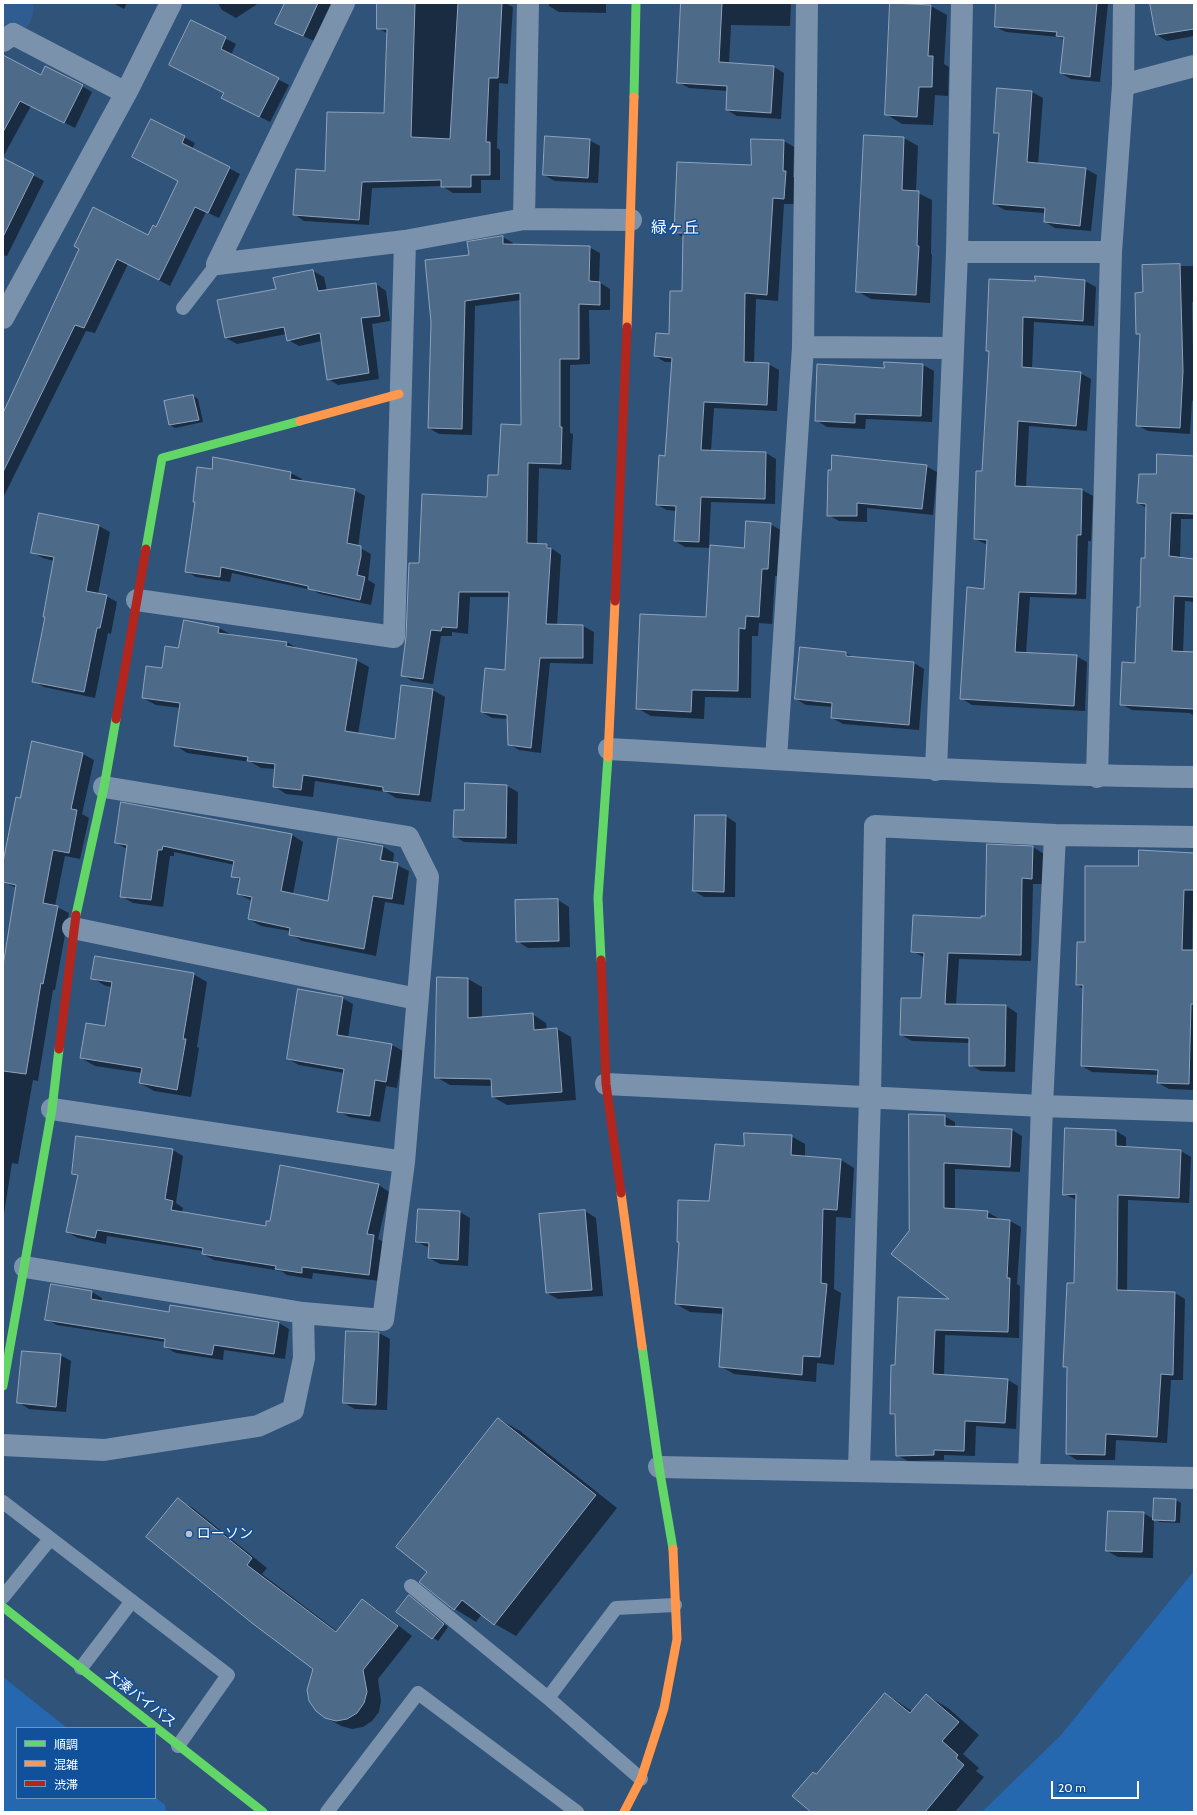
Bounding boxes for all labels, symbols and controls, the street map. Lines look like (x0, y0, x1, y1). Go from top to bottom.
district label: 緑ヶ丘 (651, 218, 699, 238)
place label: ローソン (197, 1526, 253, 1542)
marker: ローソン (184, 1529, 194, 1539)
street label: 大湊バイパス (103, 1667, 179, 1731)
legend (16, 1727, 156, 1799)
text: 順調 (54, 1737, 78, 1752)
text: 混雑 (54, 1757, 78, 1772)
scale bar (1053, 1773, 1141, 1799)
text: 渋滞 (54, 1777, 78, 1792)
text: 20 m (1058, 1780, 1086, 1795)

